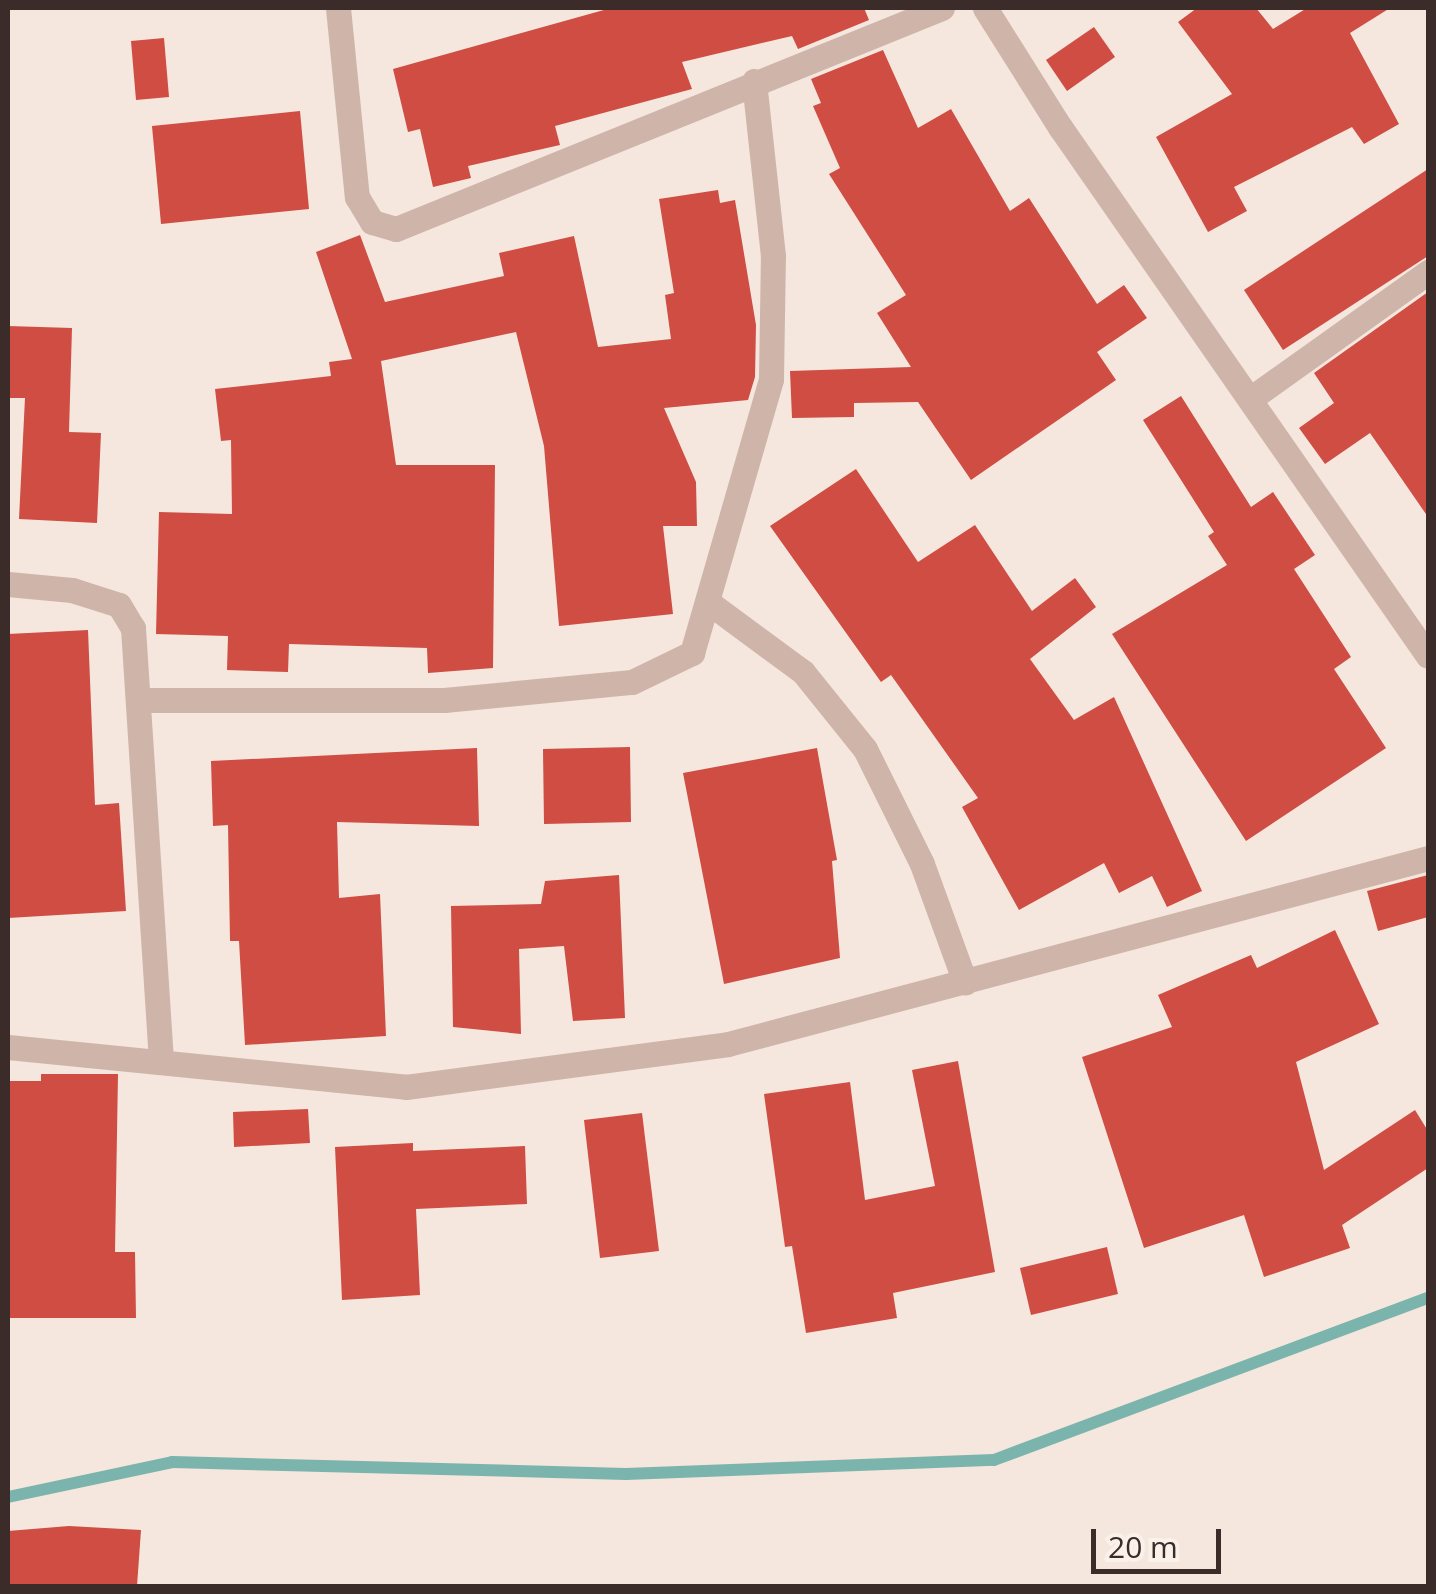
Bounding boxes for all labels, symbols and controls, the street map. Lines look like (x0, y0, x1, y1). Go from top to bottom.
scale bar (1096, 1509, 1226, 1571)
text: 20 m (1108, 1526, 1178, 1567)

